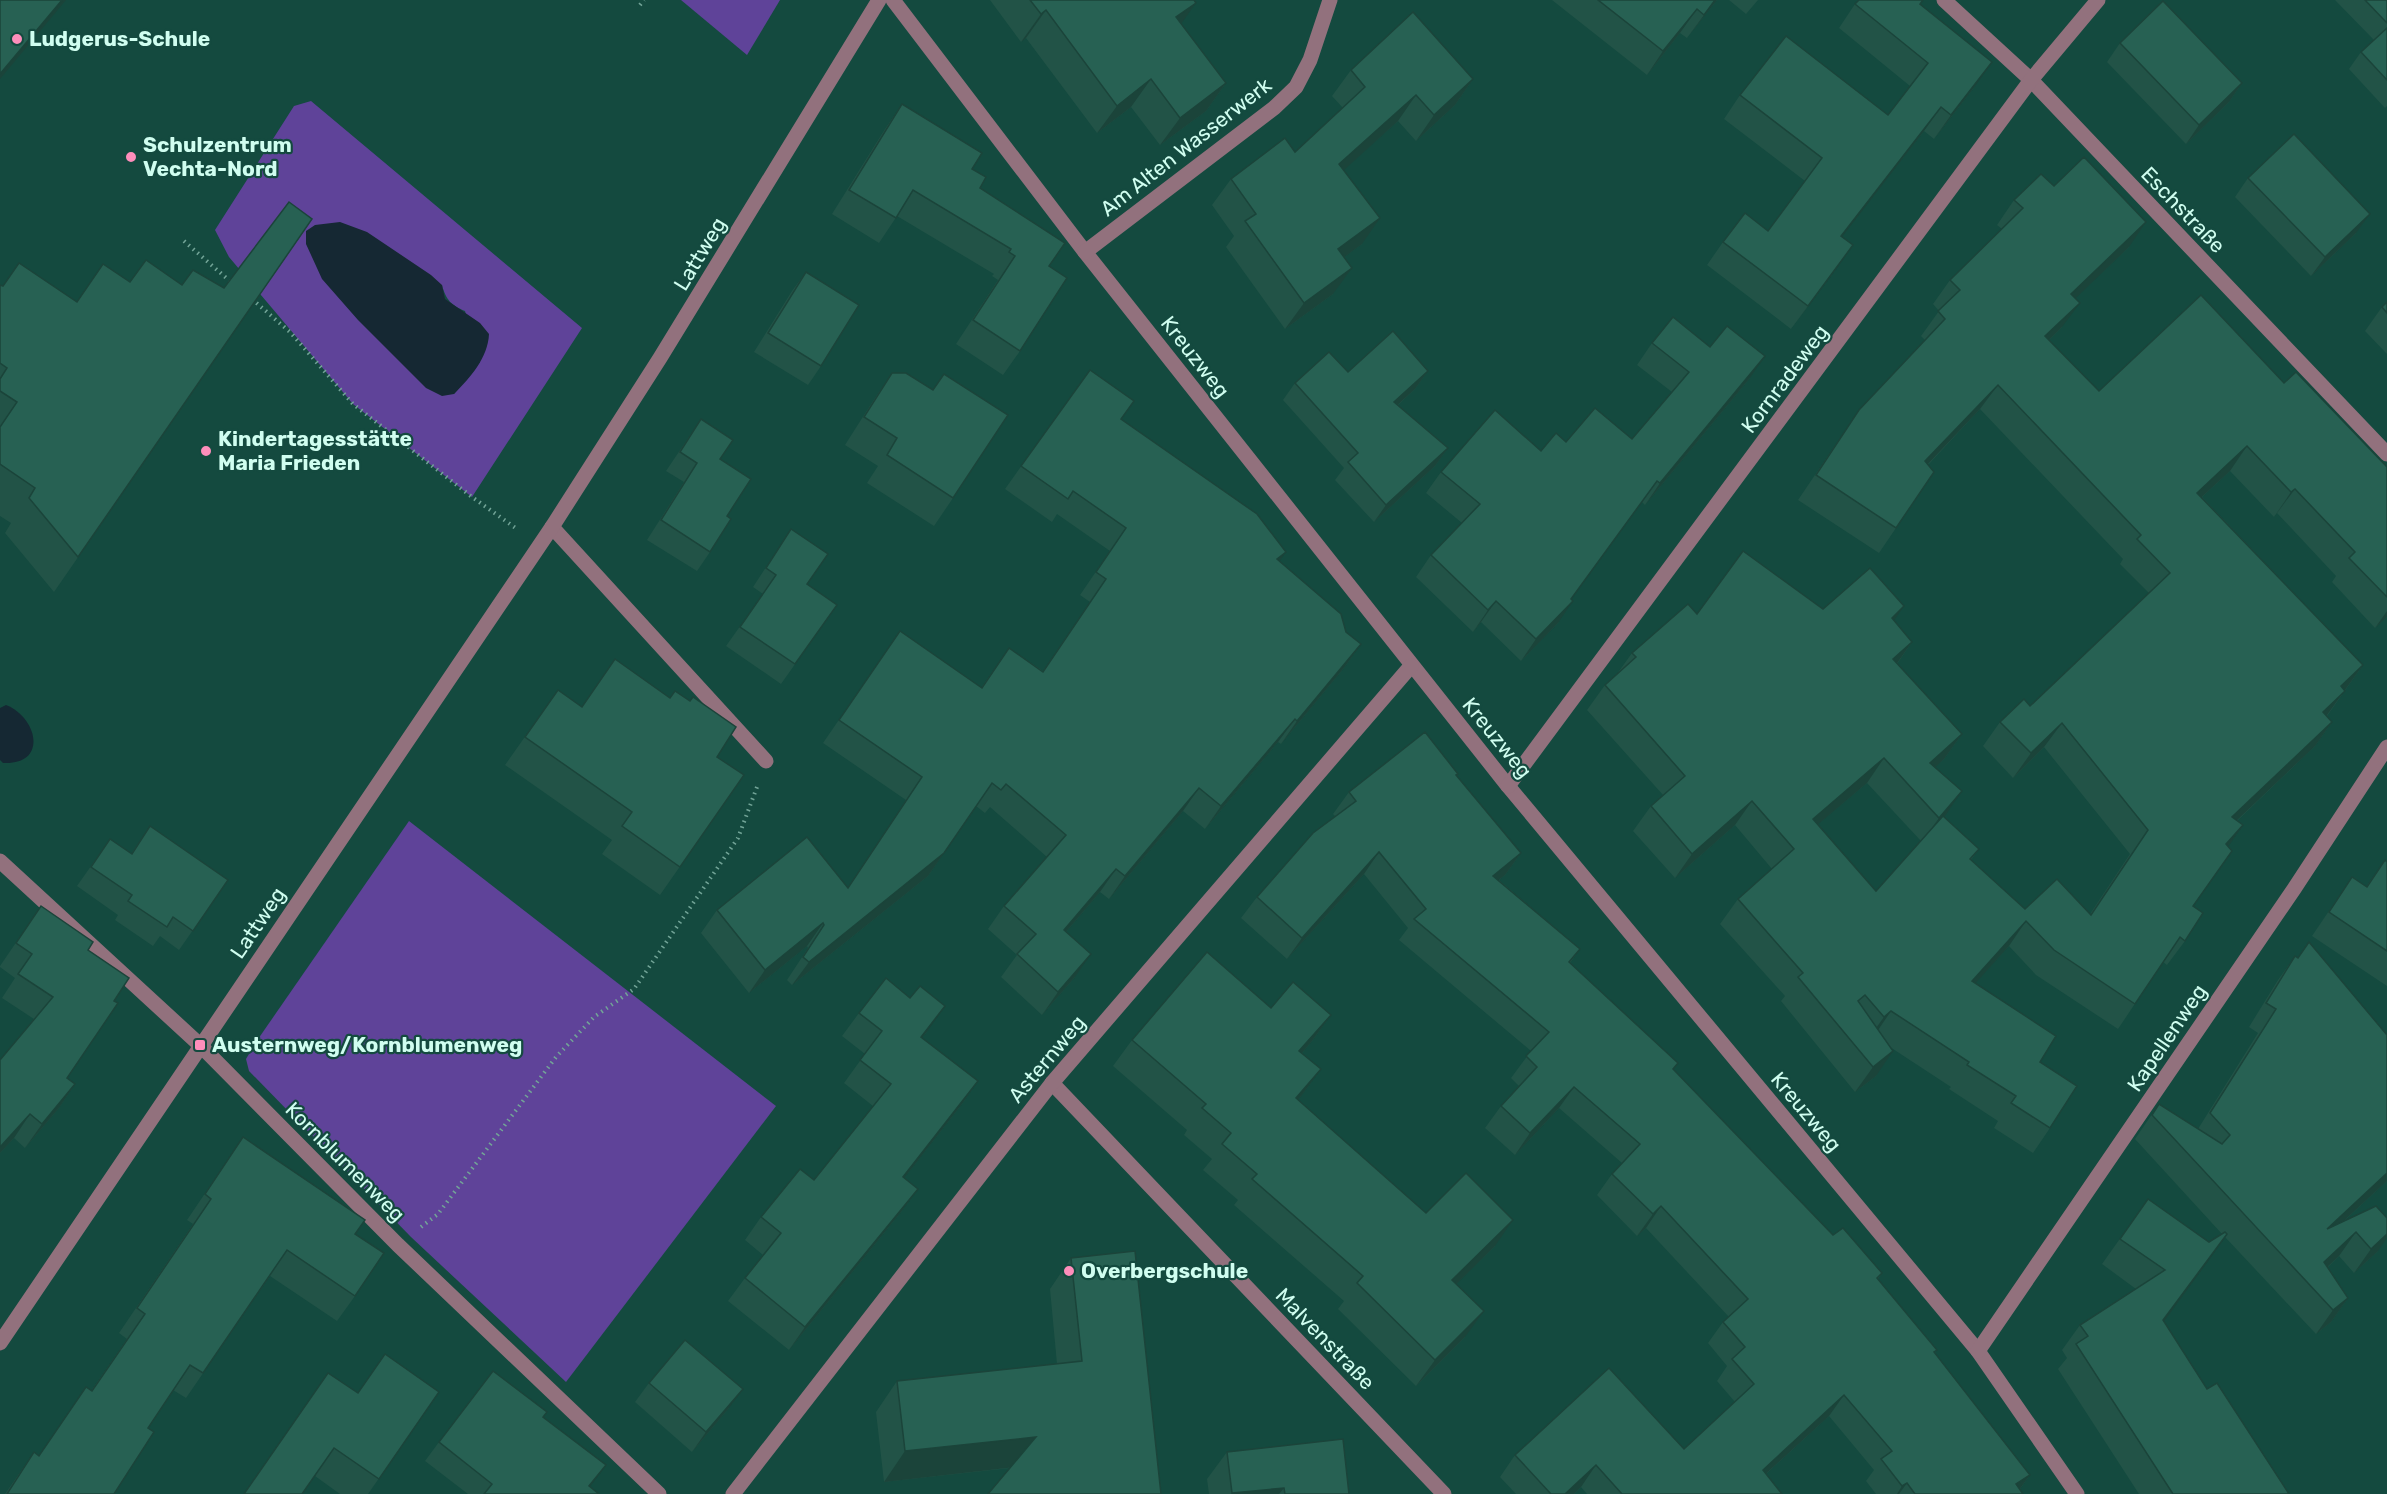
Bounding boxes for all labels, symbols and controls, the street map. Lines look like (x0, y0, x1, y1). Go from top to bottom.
place label: Ludgerus-Schule (29, 26, 210, 51)
marker: Ludgerus-Schule (10, 32, 24, 46)
street label: Am Alten Wasserwerk (1095, 72, 1276, 221)
place label: Schulzentrum Vechta-Nord (143, 132, 292, 181)
marker: Schulzentrum Vechta-Nord (124, 150, 138, 164)
street label: Eschstraße (2136, 161, 2231, 258)
street label: Lattweg (668, 213, 731, 295)
street label: Kreuzweg (1156, 311, 1235, 402)
street label: Kornradeweg (1736, 320, 1833, 438)
place label: Kindertagesstätte Maria Frieden (218, 426, 412, 475)
marker: Kindertagesstätte Maria Frieden (199, 444, 213, 458)
street label: Kreuzweg (1457, 692, 1537, 783)
street label: Lattweg (225, 882, 290, 963)
street label: Kapellenweg (2122, 979, 2212, 1096)
street label: Asternweg (1003, 1010, 1090, 1107)
place label: Austernweg/Kornblumenweg (212, 1032, 522, 1057)
marker: Austernweg/Kornblumenweg (193, 1038, 207, 1052)
street label: Kreuzweg (1766, 1067, 1847, 1157)
street label: Kornblumenweg (280, 1097, 410, 1227)
place label: Overbergschule (1081, 1258, 1248, 1283)
marker: Overbergschule (1062, 1264, 1076, 1278)
street label: Malvenstraße (1271, 1283, 1380, 1395)

